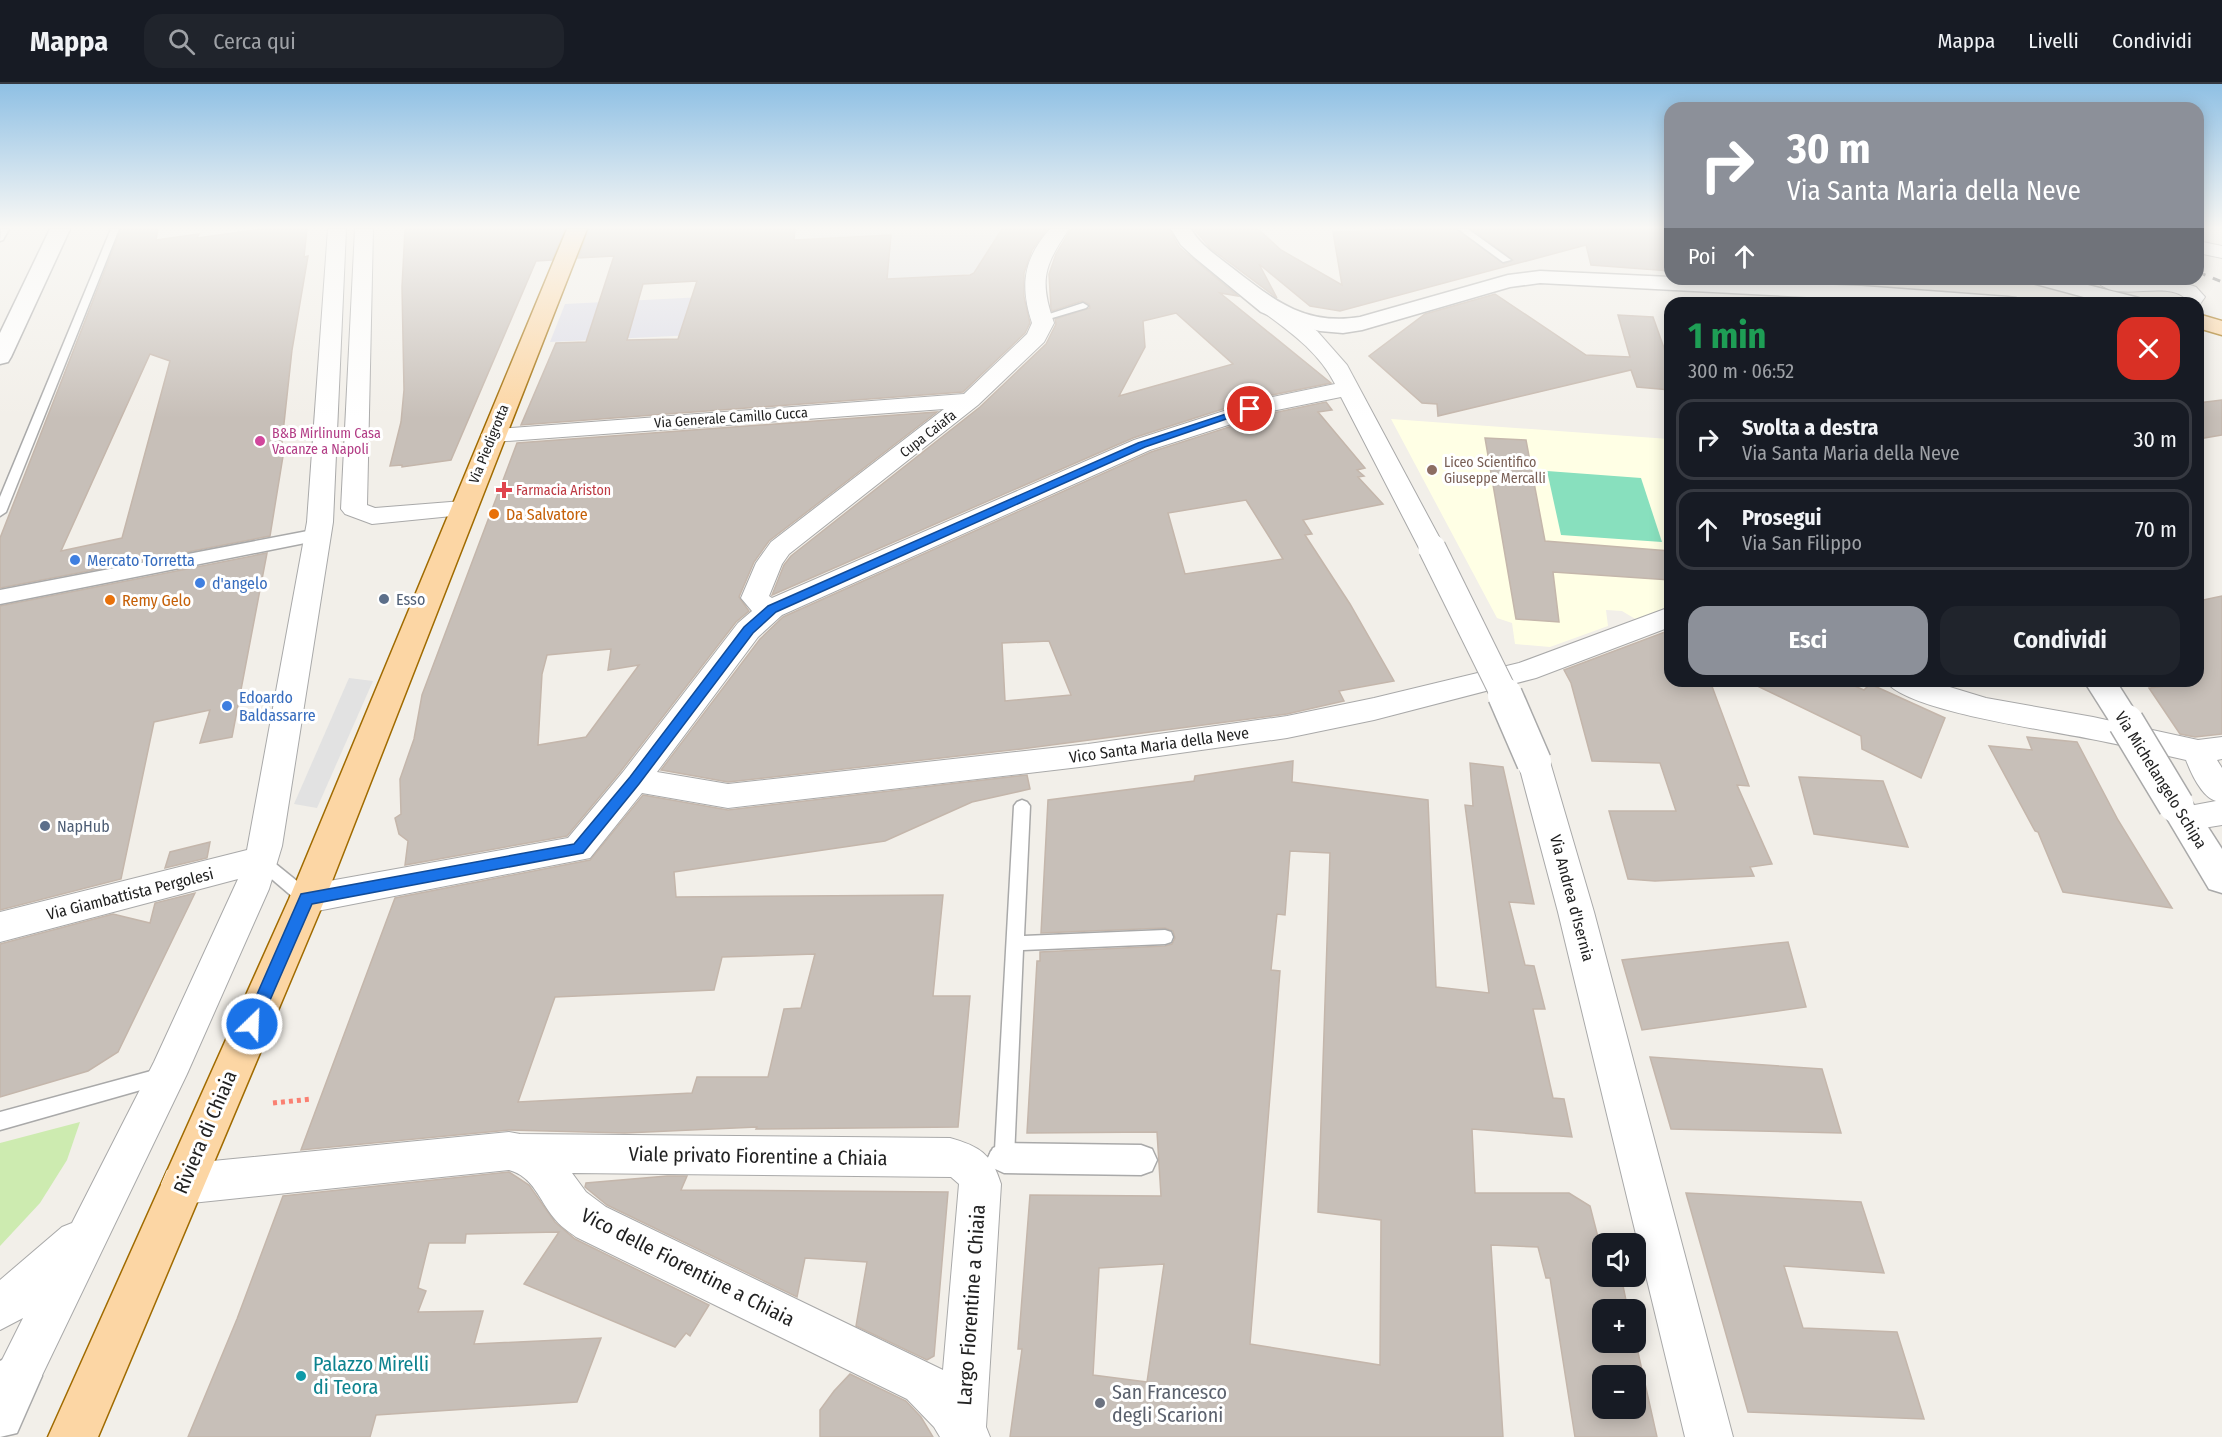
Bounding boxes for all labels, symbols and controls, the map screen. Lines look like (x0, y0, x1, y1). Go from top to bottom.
search box (144, 14, 564, 68)
text: Mappa (30, 25, 108, 58)
icon: search (165, 25, 198, 58)
text: Cerca qui (213, 28, 296, 55)
text: Mappa (1938, 28, 1995, 54)
text: Livelli (2028, 28, 2079, 54)
text: Condividi (2112, 28, 2192, 54)
text: 30 m (1787, 124, 1871, 174)
icon: right (1688, 126, 1766, 204)
text: Via Santa Maria della Neve (1787, 175, 2081, 207)
icon: ahead (1728, 240, 1761, 273)
text: Poi (1688, 243, 1716, 270)
text: 1 min (1688, 314, 1766, 358)
button: close (2117, 317, 2180, 380)
text: 300 m · 06:52 (1688, 359, 1794, 383)
pin (1224, 383, 1275, 434)
icon: arrive (1233, 392, 1266, 425)
street label: Via Piedigrotta (465, 402, 513, 486)
street label: Via Generale Camillo Cucca (654, 404, 808, 432)
street label: Cupa Caiafa (896, 407, 960, 461)
text: Svolta a destra (1742, 414, 1879, 441)
icon: right (1691, 423, 1724, 456)
place label: B&B Mirlinum Casa Vacanze a Napoli (272, 425, 381, 458)
text: 30 m (2134, 426, 2177, 453)
marker: B&B Mirlinum Casa Vacanze a Napoli (253, 434, 267, 448)
text: Via Santa Maria della Neve (1742, 441, 1960, 465)
place label: Liceo Scientifico Giuseppe Mercalli (1444, 454, 1546, 487)
marker: Liceo Scientifico Giuseppe Mercalli (1425, 463, 1439, 477)
place label: Farmacia Ariston (516, 482, 611, 499)
marker: Farmacia Ariston (497, 483, 511, 497)
text: Prosegui (1742, 504, 1821, 531)
place label: Da Salvatore (506, 505, 588, 524)
marker: Da Salvatore (487, 507, 501, 521)
icon: ahead (1691, 513, 1724, 546)
text: 70 m (2135, 516, 2177, 543)
text: Via San Filippo (1742, 531, 1862, 555)
place label: Mercato Torretta (87, 551, 195, 570)
marker: Mercato Torretta (68, 553, 82, 567)
place label: d'angelo (212, 574, 268, 593)
marker: d'angelo (193, 576, 207, 590)
place label: Esso (396, 590, 425, 609)
place label: Remy Gelo (122, 591, 191, 610)
marker: Esso (377, 592, 391, 606)
marker: Remy Gelo (103, 593, 117, 607)
button: Esci (1688, 606, 1928, 675)
button: Condividi (1940, 606, 2180, 675)
place label: Edoardo Baldassarre (239, 688, 316, 725)
marker: Edoardo Baldassarre (220, 699, 234, 713)
street label: Via Michelangelo Schipa (2111, 708, 2211, 852)
street label: Vico Santa Maria della Neve (1068, 723, 1250, 767)
place label: NapHub (57, 817, 110, 836)
marker: NapHub (38, 819, 52, 833)
street label: Via Andrea d'Isernia (1546, 833, 1598, 964)
street label: Via Giambattista Pergolesi (45, 864, 215, 924)
position arrow (220, 992, 284, 1056)
street label: Riviera di Chiaia (168, 1067, 242, 1197)
street label: Viale privato Fiorentine a Chiaia (628, 1142, 888, 1170)
street label: Vico delle Fiorentine a Chiaia (577, 1203, 799, 1331)
street label: Largo Fiorentine a Chiaia (952, 1204, 990, 1406)
map controls (1592, 1233, 1646, 1419)
button: sound (1592, 1233, 1646, 1287)
button: + (1592, 1299, 1646, 1353)
place label: Palazzo Mirelli di Teora (313, 1352, 429, 1399)
button: − (1592, 1365, 1646, 1419)
marker: Palazzo Mirelli di Teora (294, 1369, 308, 1383)
place label: San Francesco degli Scarioni (1112, 1380, 1227, 1427)
marker: San Francesco degli Scarioni (1093, 1396, 1107, 1410)

